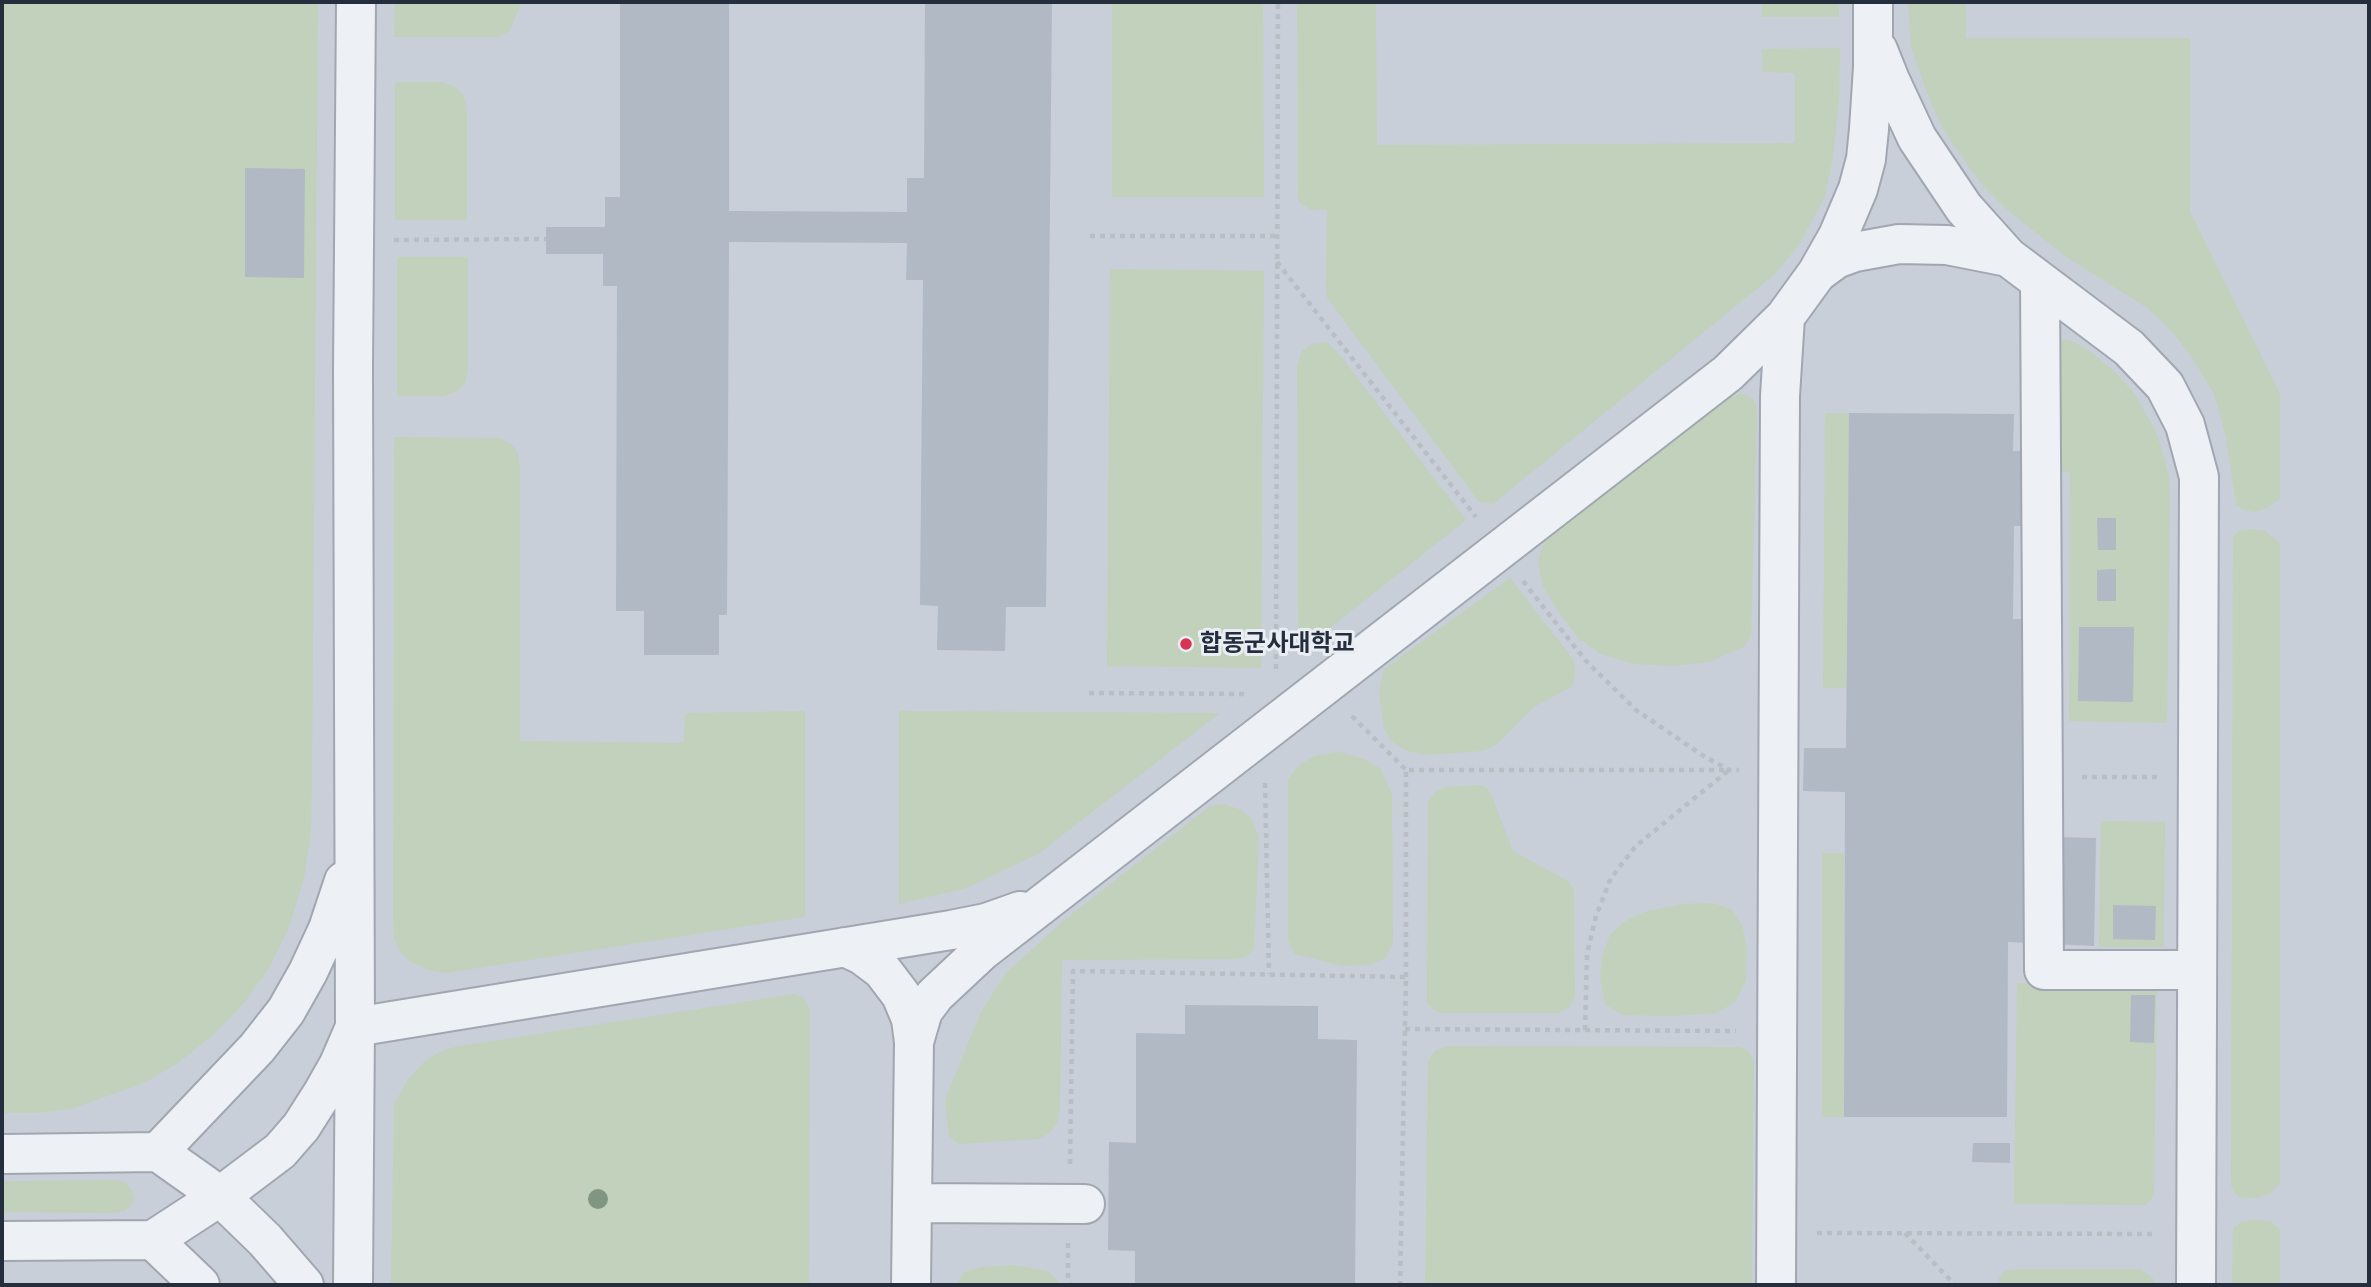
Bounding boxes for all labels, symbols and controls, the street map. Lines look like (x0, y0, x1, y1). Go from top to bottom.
place label: 합동군사대학교 (1200, 630, 1355, 658)
marker: 합동군사대학교 (1178, 636, 1194, 652)

